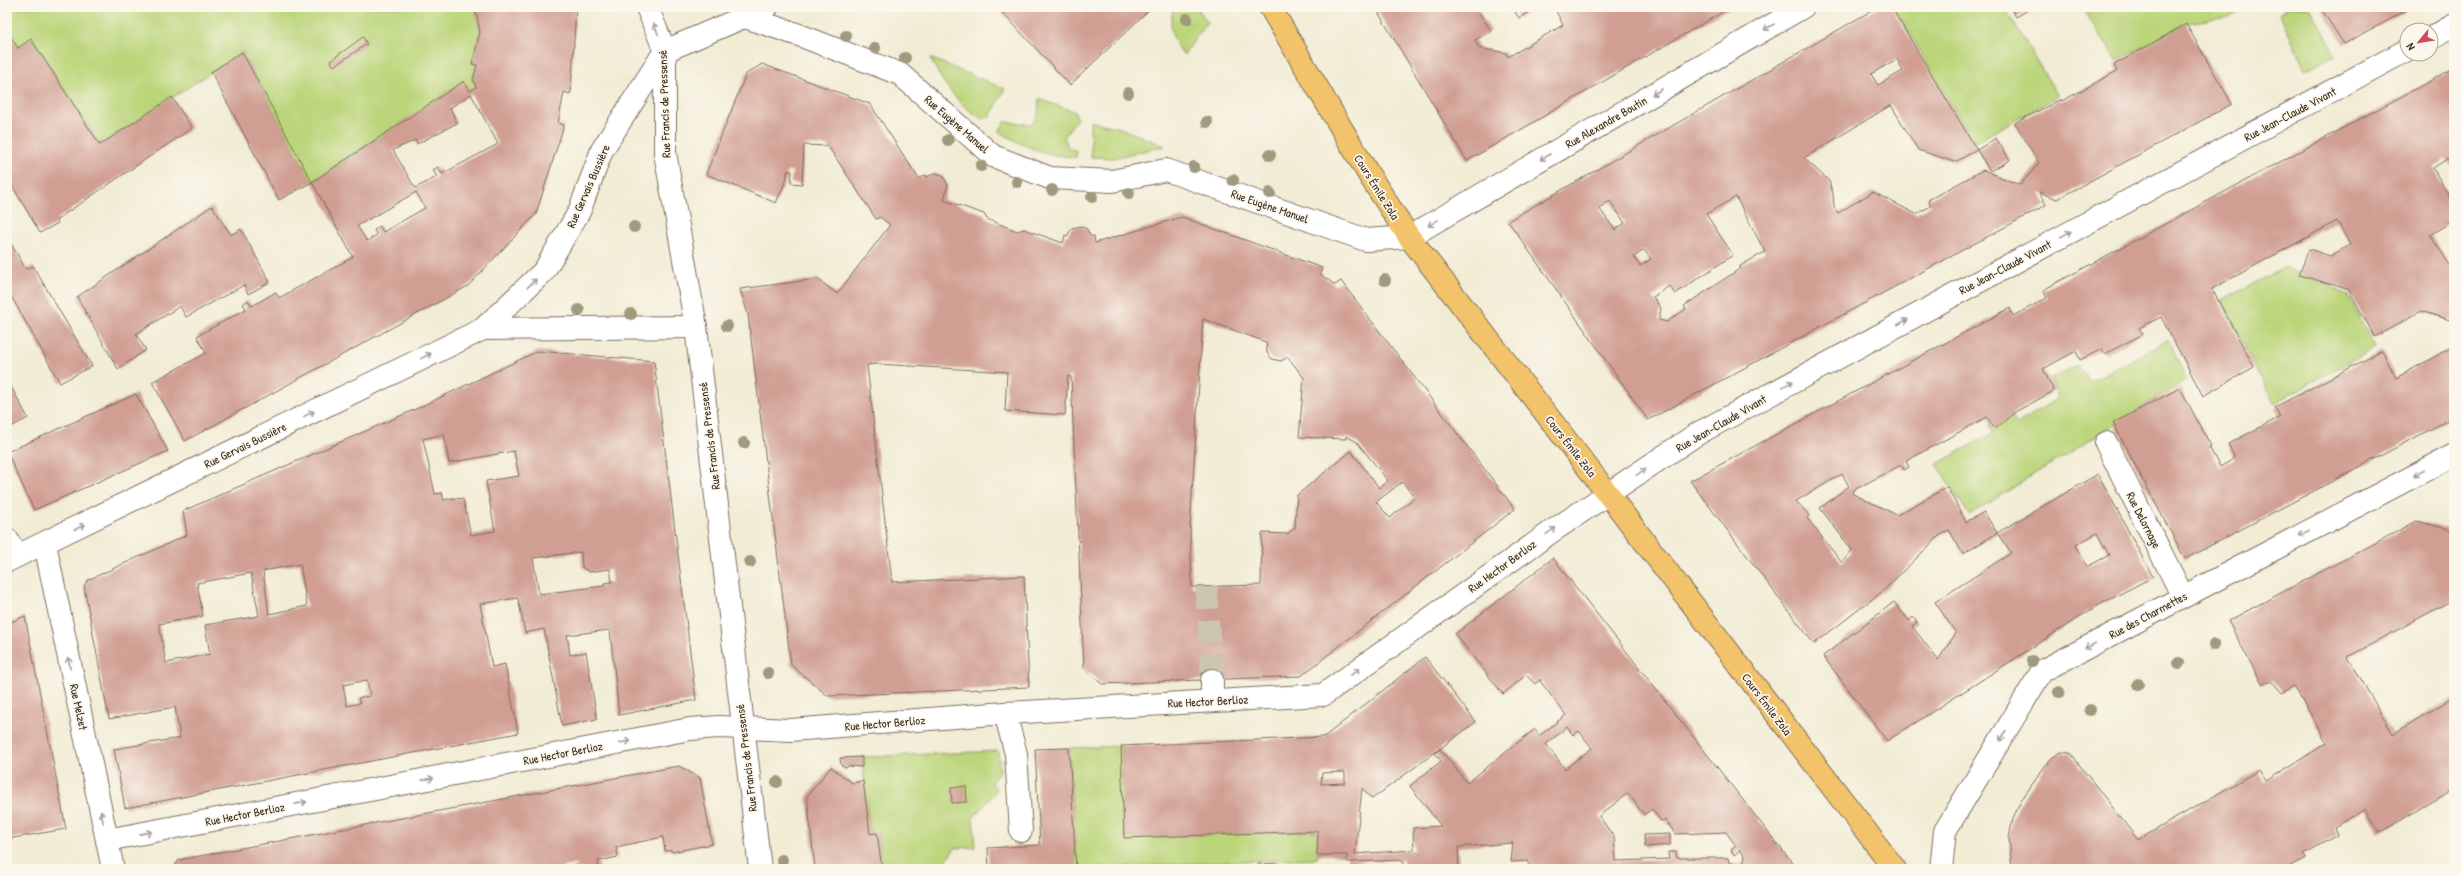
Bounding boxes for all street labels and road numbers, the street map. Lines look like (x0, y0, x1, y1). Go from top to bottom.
street label: Rue Francis de Pressensé (654, 50, 674, 158)
street label: Rue Jean-Claude Vivant (2241, 82, 2340, 145)
street label: Rue Eugène Manuel (921, 91, 994, 158)
street label: Rue Alexandre Boutin (1562, 92, 1650, 152)
street label: Rue Gervais Bussière (562, 141, 614, 230)
street label: Cours Émile Zola (1350, 151, 1404, 223)
street label: Rue Eugène Manuel (1229, 185, 1312, 227)
street label: Rue Jean-Claude Vivant (1956, 235, 2055, 298)
street label: Rue Francis de Pressensé (694, 381, 724, 491)
street label: Rue Jean-Claude Vivant (1673, 390, 1770, 456)
street label: Cours Émile Zola (1542, 412, 1601, 481)
street label: Rue Gervais Bussière (201, 418, 289, 472)
street label: Rue Delornage (2123, 489, 2166, 551)
street label: Rue Hector Berlioz (1464, 535, 1540, 597)
street label: Rue des Charmettes (2106, 587, 2190, 643)
street label: Cours Émile Zola (1738, 669, 1796, 739)
street label: Rue Melzet (66, 682, 92, 733)
street label: Rue Hector Berlioz (1167, 690, 1249, 712)
street label: Rue Francis de Pressensé (731, 703, 761, 813)
street label: Rue Hector Berlioz (844, 711, 926, 735)
street label: Rue Hector Berlioz (522, 737, 604, 769)
street label: Rue Hector Berlioz (204, 798, 286, 830)

